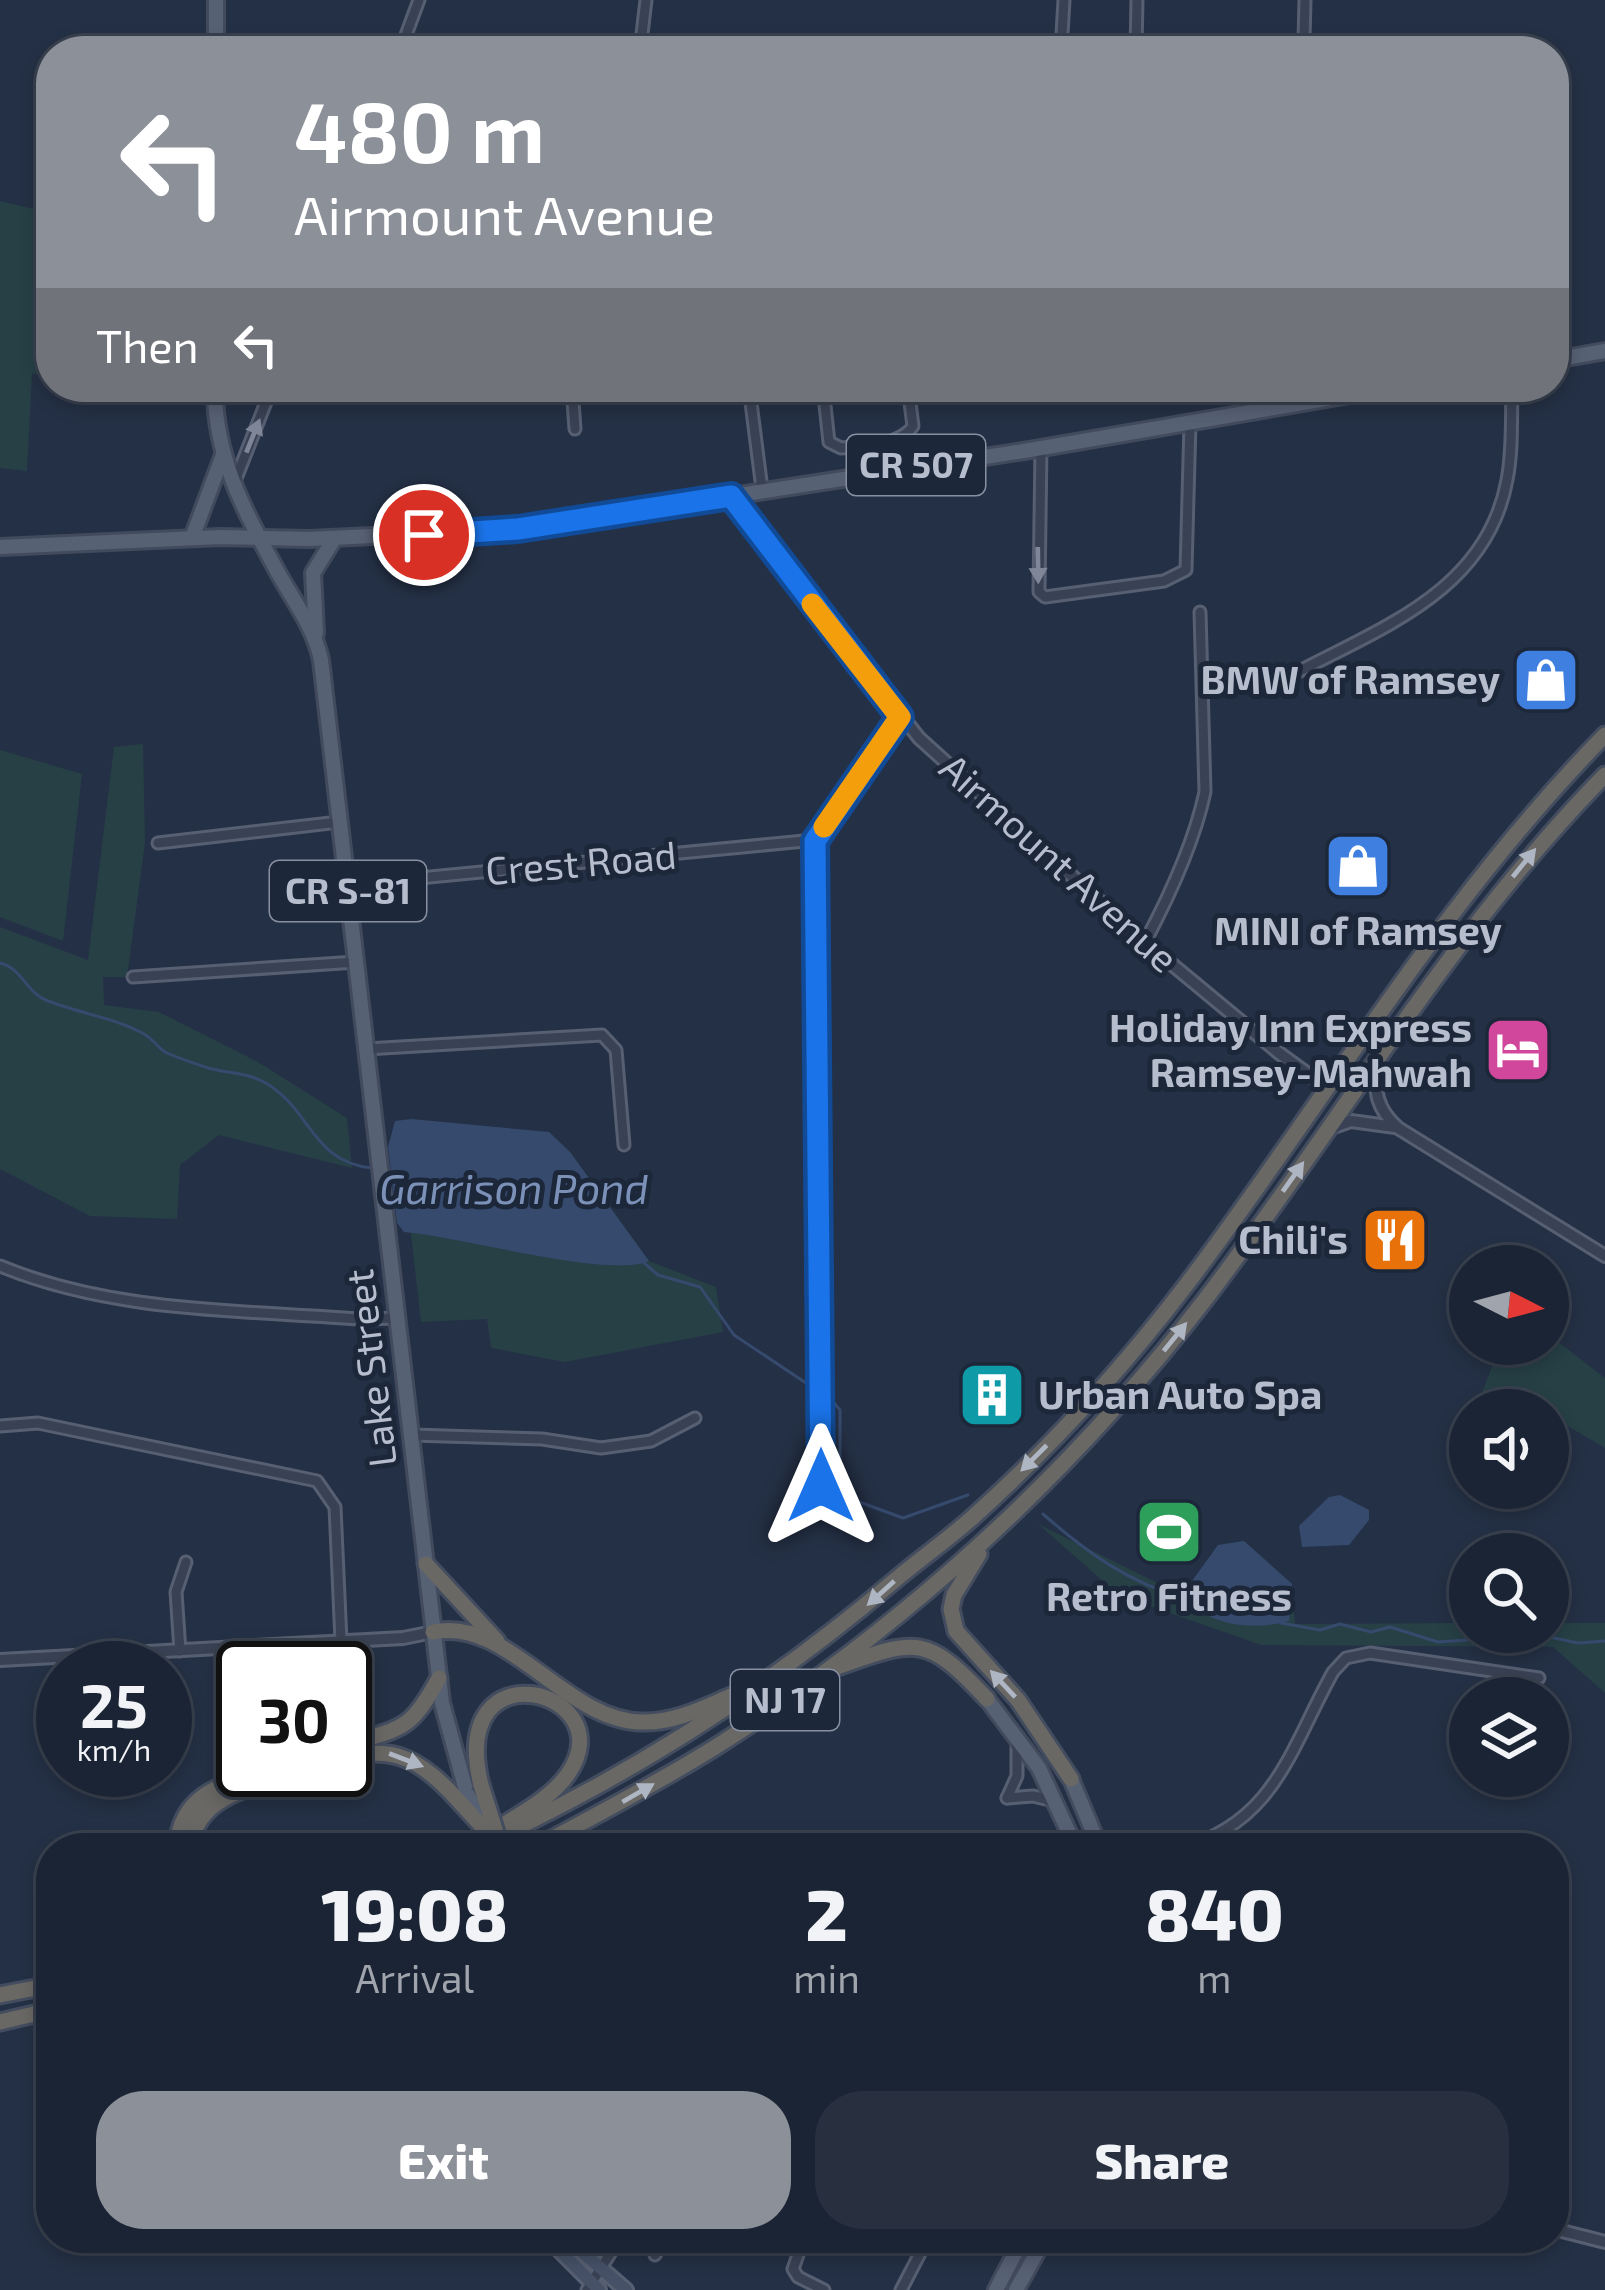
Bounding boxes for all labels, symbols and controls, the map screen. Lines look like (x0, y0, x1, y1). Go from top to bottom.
text: 480 m (294, 79, 545, 180)
icon: left (96, 84, 252, 240)
text: Airmount Avenue (294, 181, 715, 246)
icon: left (223, 312, 289, 378)
text: Then (96, 318, 199, 372)
one-way arrow (244, 418, 263, 454)
road number: CR 507 (847, 435, 985, 495)
pin (373, 484, 475, 586)
icon: arrive (391, 502, 457, 568)
one-way arrow (1028, 547, 1048, 585)
shop icon: BMW of Ramsey (1511, 645, 1581, 715)
place label: BMW of Ramsey (1200, 655, 1500, 703)
street label: Airmount Avenue (931, 743, 1189, 981)
street label: Crest Road (483, 830, 678, 893)
shop icon: MINI of Ramsey (1323, 831, 1393, 901)
one-way arrow (1510, 848, 1536, 879)
road number: CR S-81 (270, 861, 426, 921)
place label: MINI of Ramsey (1214, 906, 1502, 954)
place label: Holiday Inn Express Ramsey-Mahwah (1109, 1003, 1472, 1096)
hotel icon: Holiday Inn Express Ramsey-Mahwah (1483, 1015, 1553, 1085)
one-way arrow (1281, 1161, 1304, 1194)
water label: Garrison Pond (379, 1162, 649, 1212)
restaurant icon: Chili's (1360, 1205, 1430, 1275)
place label: Chili's (1238, 1215, 1348, 1262)
north arrow (1449, 1245, 1569, 1365)
map controls (1449, 1245, 1569, 1797)
street label: Lake Street (334, 1267, 405, 1470)
one-way arrow (1162, 1322, 1187, 1353)
building icon: Urban Auto Spa (957, 1360, 1027, 1430)
place label: Urban Auto Spa (1038, 1370, 1322, 1417)
button: sound (1449, 1389, 1569, 1509)
position arrow (758, 1423, 884, 1549)
one-way arrow (1020, 1444, 1049, 1472)
sports icon: Retro Fitness (1134, 1497, 1204, 1567)
button: search (1449, 1533, 1569, 1653)
place label: Retro Fitness (1046, 1572, 1292, 1619)
one-way arrow (866, 1579, 895, 1606)
speed limit sign: 30 (216, 1641, 372, 1797)
text: 25 (80, 1668, 148, 1740)
one-way arrow (990, 1669, 1017, 1698)
road number: NJ 17 (731, 1670, 839, 1730)
button: layers (1449, 1677, 1569, 1797)
text: km/h (77, 1731, 151, 1767)
one-way arrow (388, 1751, 424, 1770)
one-way arrow (621, 1783, 655, 1804)
text: 19:08 (321, 1869, 508, 1955)
text: 2 (805, 1869, 848, 1955)
text: 840 (1145, 1869, 1284, 1955)
text: Arrival (355, 1954, 474, 2001)
text: min (793, 1954, 860, 2001)
text: m (1197, 1954, 1232, 2001)
button: Exit (96, 2091, 791, 2229)
button: Share (815, 2091, 1509, 2229)

